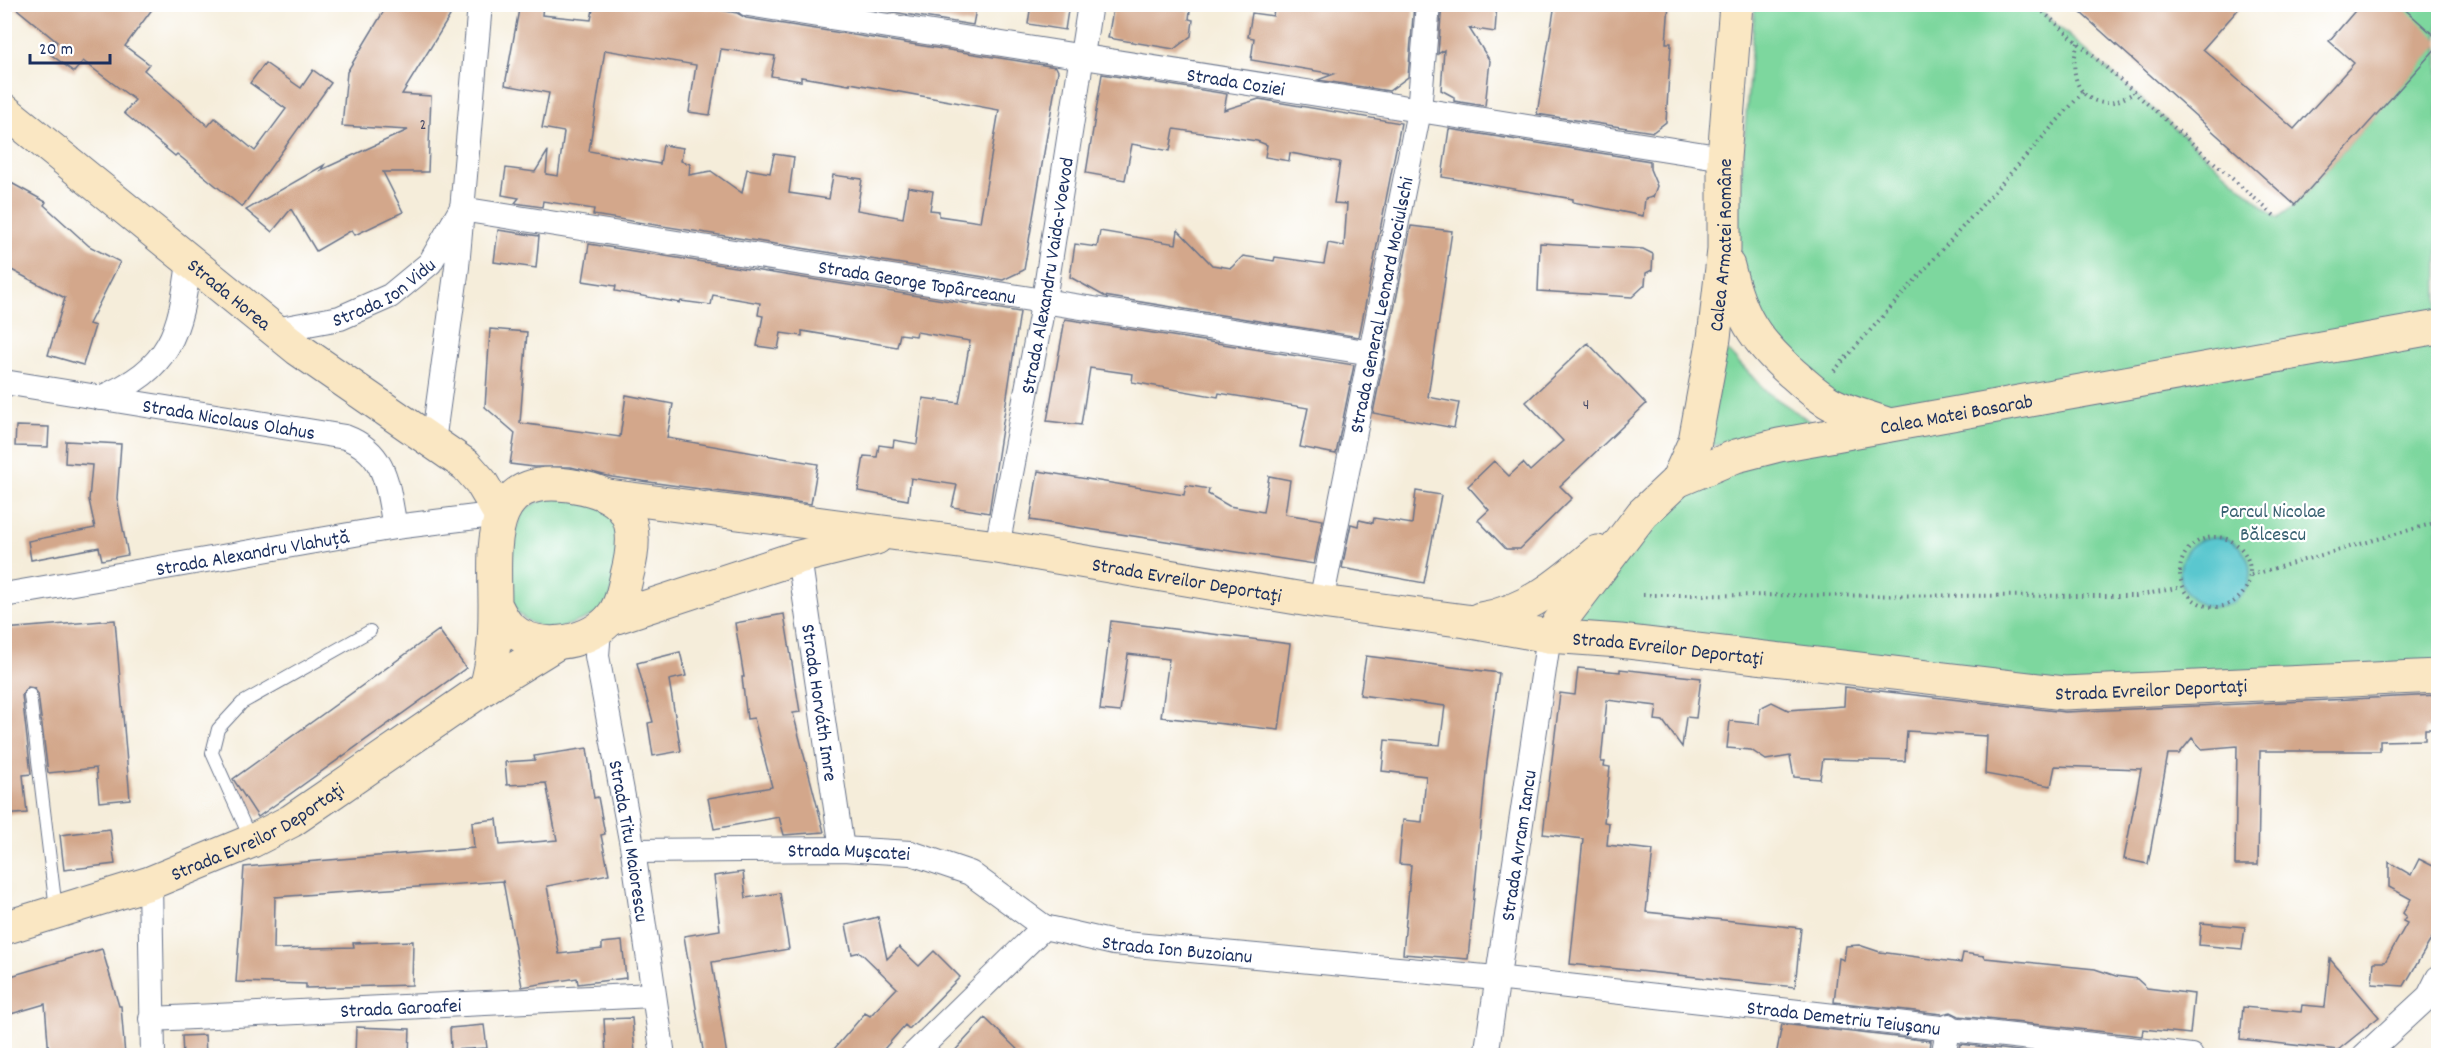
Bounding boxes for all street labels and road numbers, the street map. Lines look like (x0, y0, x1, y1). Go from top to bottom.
street label: Strada Coziei (1184, 62, 1287, 106)
street label: Strada Alexandru Vaida-Voevod (1015, 156, 1083, 397)
street label: Calea Armatei Române (1704, 158, 1741, 333)
street label: Strada General Leonard Mociulschi (1344, 175, 1423, 436)
street label: Strada Horea (180, 253, 276, 339)
street label: Strada Ion Vidu (331, 253, 443, 336)
street label: Strada George Topârceanu (816, 255, 1018, 314)
street label: Calea Matei Basarab (1878, 389, 2035, 444)
street label: Strada Nicolaus Olahus (140, 394, 317, 449)
street label: Strada Alexandru Vlahuță (154, 524, 352, 585)
street label: Strada Evreilor Deportaţi (1089, 552, 1284, 612)
street label: Strada Horváth Imre (792, 622, 843, 784)
street label: Strada Evreilor Deportaţi (1571, 627, 1765, 675)
street label: Strada Evreilor Deportaţi (2053, 674, 2248, 710)
street label: Strada Titu Maiorescu (600, 758, 654, 924)
street label: Strada Avram Iancu (1495, 768, 1546, 923)
street label: Strada Evreilor Deportaţi (167, 777, 351, 890)
street label: Strada Mușcatei (788, 838, 911, 870)
street label: Strada Ion Buzoianu (1099, 930, 1254, 973)
street label: Strada Garoafei (340, 993, 462, 1027)
street label: Strada Demetriu Teiușanu (1745, 995, 1942, 1045)

